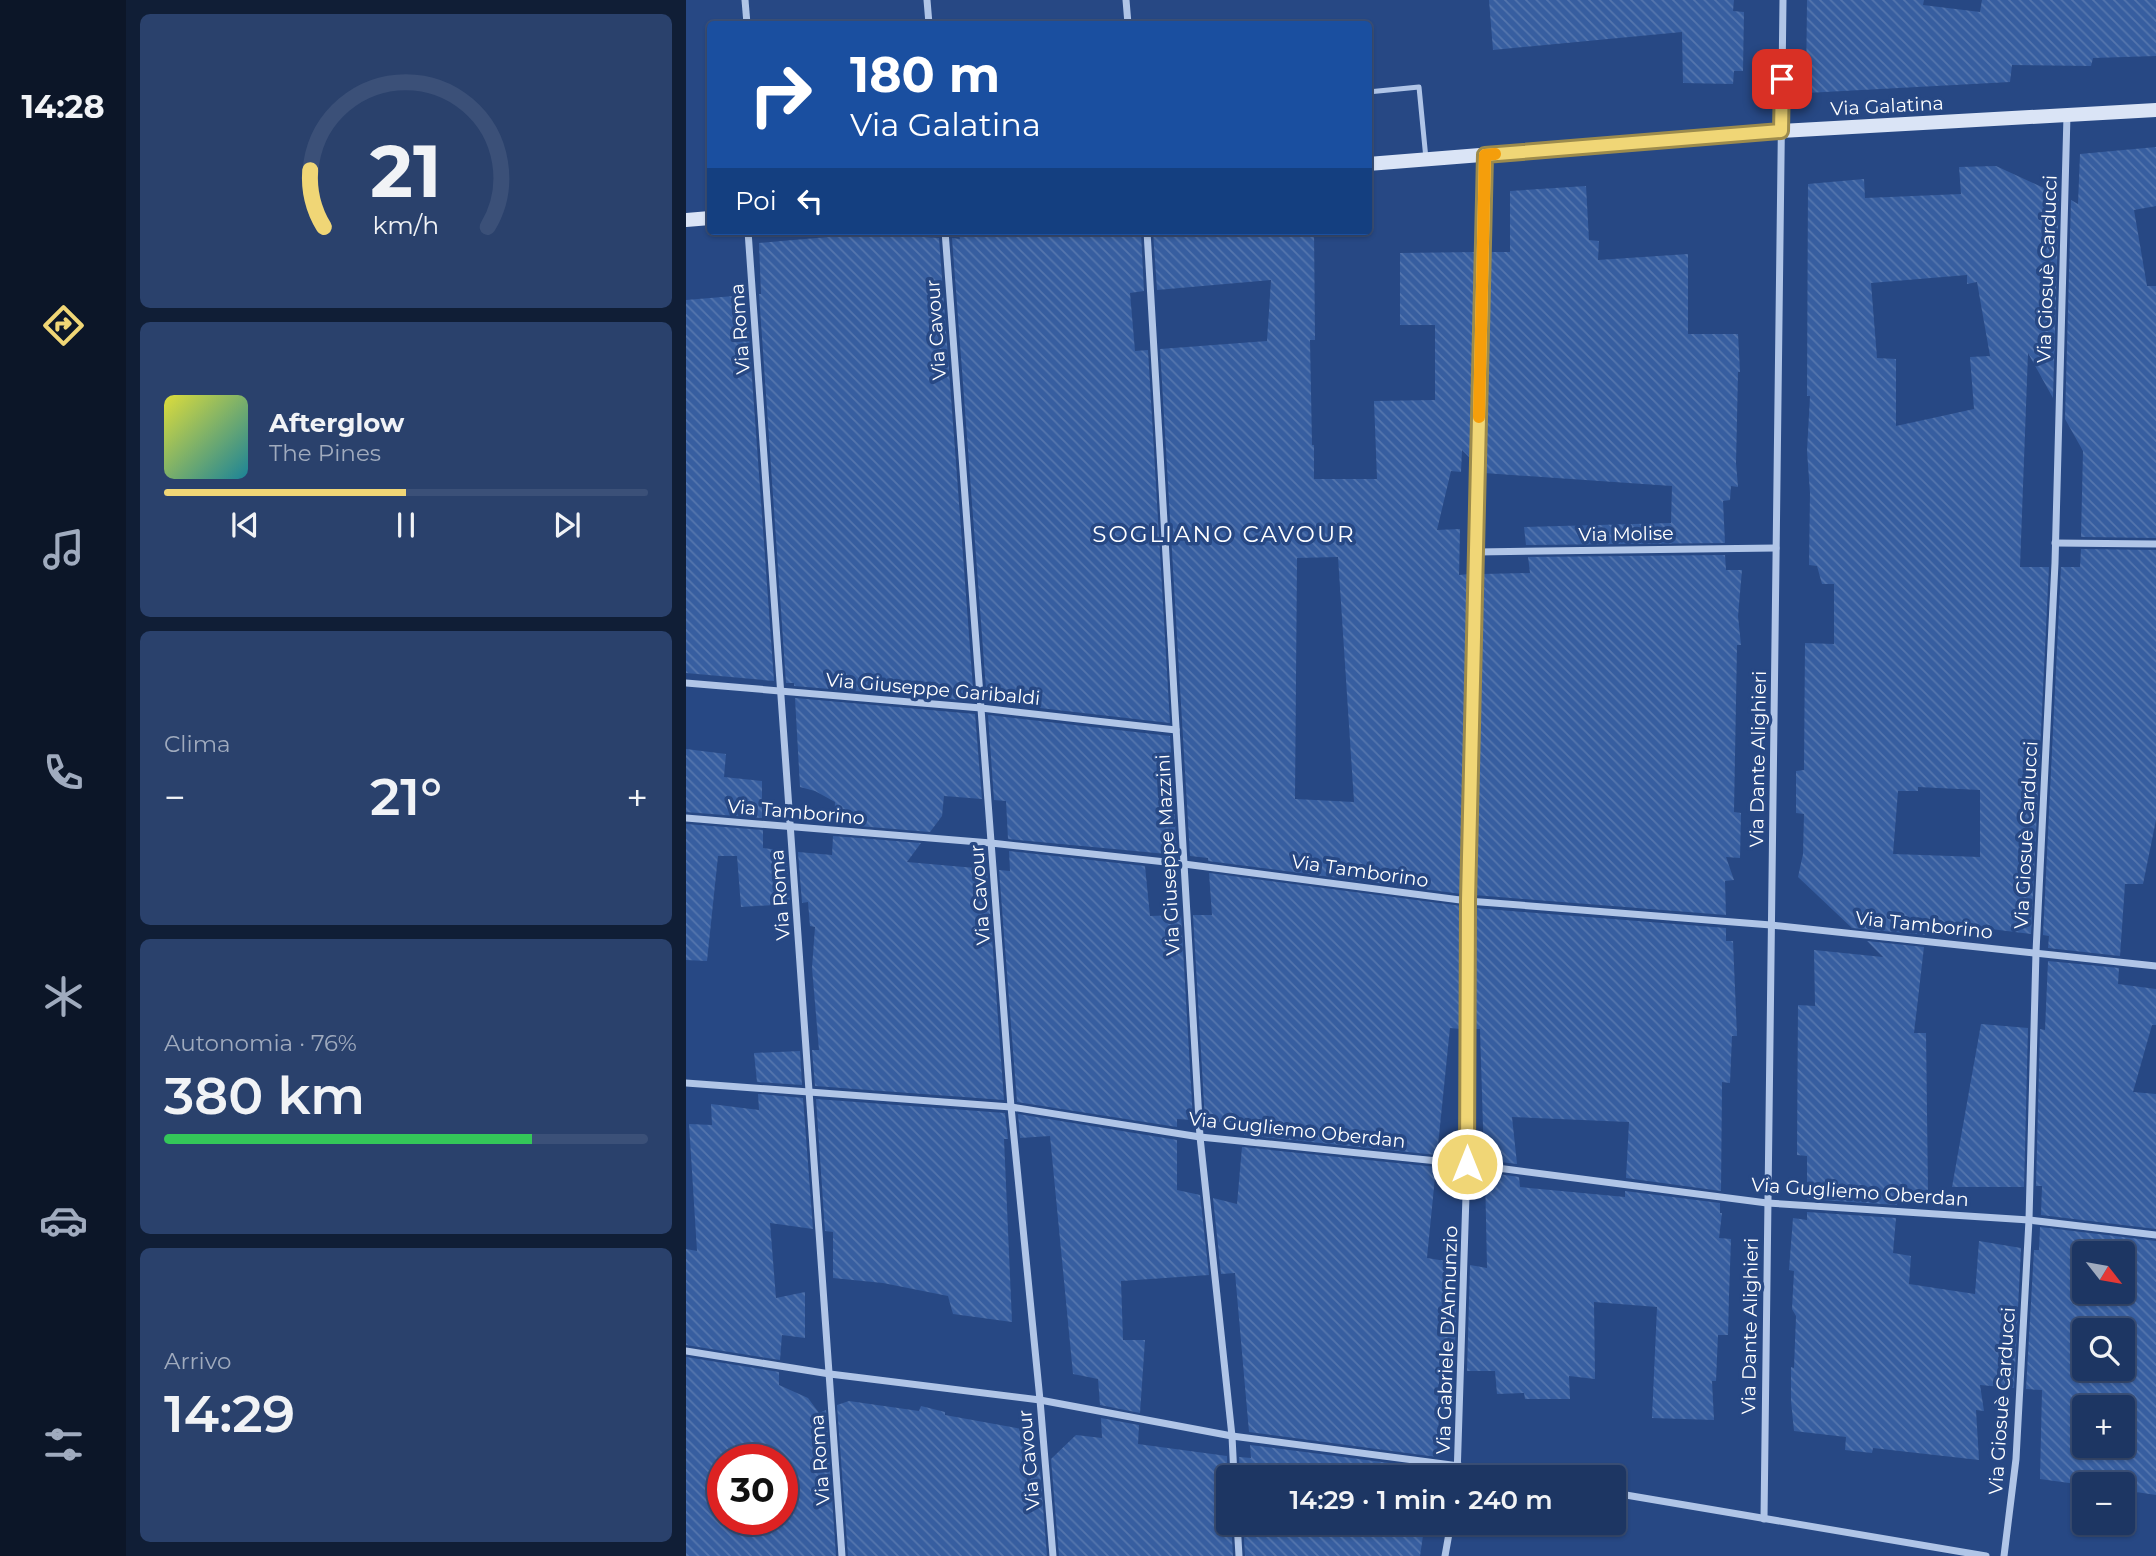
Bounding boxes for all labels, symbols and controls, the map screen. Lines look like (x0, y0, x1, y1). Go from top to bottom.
text: 180 m (850, 45, 1000, 104)
icon: right (735, 49, 826, 140)
pin (1752, 49, 1812, 109)
icon: arrive (1763, 60, 1801, 98)
text: 14:28 (21, 87, 105, 126)
street label: Via Galatina (1830, 92, 1944, 120)
text: Via Galatina (850, 105, 1041, 144)
text: 21 (370, 128, 442, 216)
street label: Via Giosuè Carducci (2032, 175, 2062, 363)
icon: left (791, 182, 829, 220)
text: Poi (735, 185, 777, 217)
text: km/h (373, 210, 439, 240)
street label: Via Cavour (921, 279, 951, 381)
street label: Via Roma (725, 283, 755, 375)
icon: directions (39, 301, 88, 350)
text: Afterglow (269, 407, 404, 439)
text: The Pines (269, 439, 381, 467)
icon: previous (226, 506, 264, 544)
icon: pause (387, 506, 425, 544)
icon: next (548, 506, 586, 544)
district label: SOGLIANO CAVOUR (1092, 520, 1356, 548)
street label: Via Molise (1578, 522, 1674, 546)
icon: music (39, 525, 88, 574)
street label: Via Giuseppe Garibaldi (825, 668, 1041, 710)
street label: Via Dante Alighieri (1745, 670, 1771, 848)
text: Clima (164, 730, 231, 758)
street label: Via Giosuè Carducci (2010, 740, 2042, 930)
icon: phone (39, 748, 88, 797)
street label: Via Giuseppe Mazzini (1151, 754, 1185, 956)
text: 21° (370, 765, 442, 828)
text: − (164, 774, 186, 821)
text: + (626, 774, 648, 821)
street label: Via Tamborino (726, 795, 866, 829)
street label: Via Cavour (965, 844, 995, 946)
street label: Via Roma (765, 849, 795, 941)
street label: Via Tamborino (1290, 850, 1430, 892)
street label: Via Tamborino (1854, 906, 1994, 944)
icon: climate (39, 972, 88, 1021)
text: Autonomia · 76% (164, 1029, 357, 1057)
text: 380 km (164, 1064, 365, 1127)
street label: Via Gugliemo Oberdan (1187, 1107, 1407, 1153)
position arrow (1430, 1127, 1504, 1201)
street label: Via Gugliemo Oberdan (1750, 1173, 1970, 1211)
icon: car (39, 1196, 88, 1245)
street label: Via Gabriele D'Annunzio (1432, 1225, 1462, 1455)
street label: Via Dante Alighieri (1737, 1237, 1763, 1415)
north arrow (2072, 1241, 2135, 1304)
map controls (2072, 1241, 2135, 1535)
street label: Via Giosuè Carducci (1984, 1306, 2020, 1496)
button: search (2072, 1318, 2135, 1381)
text: Arrivo (164, 1347, 231, 1375)
text: 14:29 (164, 1382, 295, 1445)
button: + (2072, 1395, 2135, 1458)
street label: Via Cavour (1013, 1409, 1045, 1511)
street label: Via Roma (805, 1414, 835, 1506)
icon: filters (39, 1420, 88, 1469)
speed limit sign: 30 (707, 1444, 798, 1535)
button: − (2072, 1472, 2135, 1535)
text: 14:29 · 1 min · 240 m (1289, 1484, 1553, 1516)

